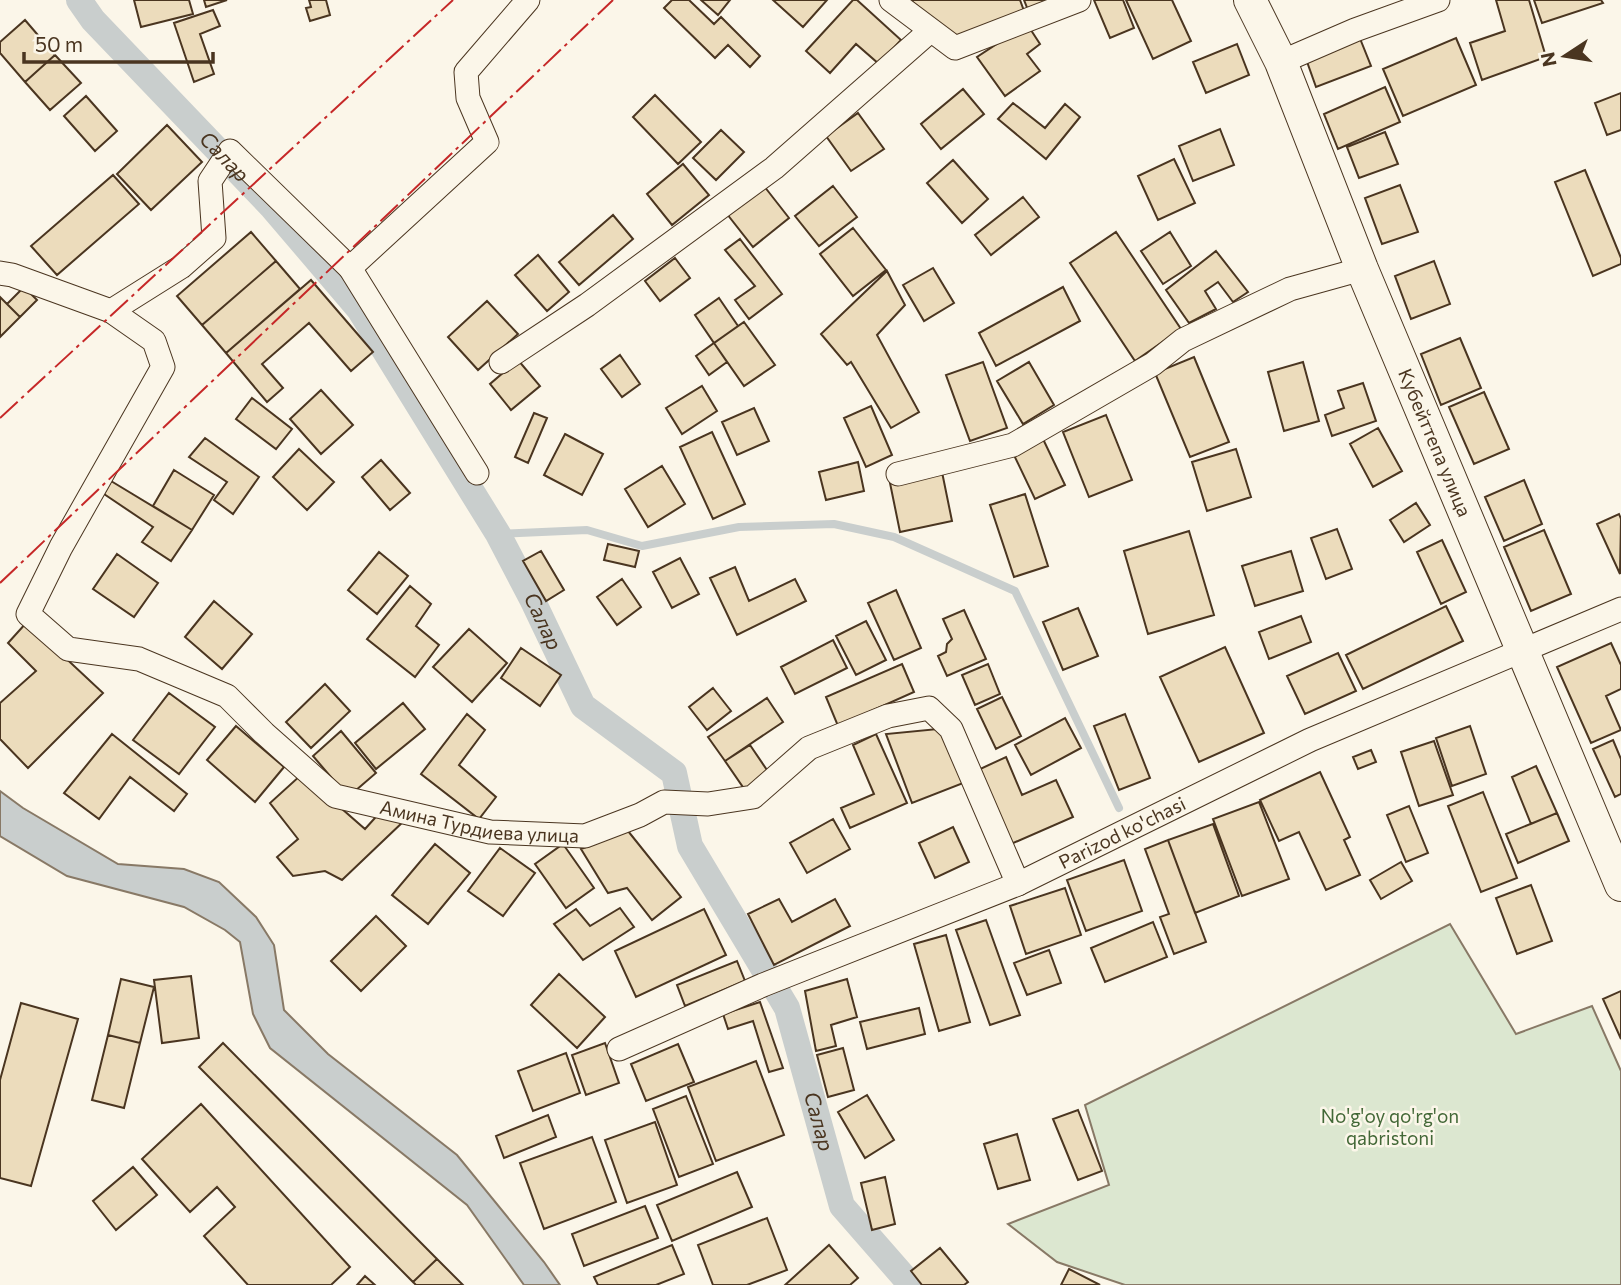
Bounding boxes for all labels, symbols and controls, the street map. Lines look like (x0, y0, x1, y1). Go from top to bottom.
scale bar (24, 21, 214, 65)
north arrow (1530, 21, 1600, 91)
text: 50 m (35, 31, 83, 56)
text: N (1535, 50, 1561, 69)
water label: Салар (195, 125, 255, 186)
street label: Кубейттепа улица (1394, 365, 1477, 520)
water label: Салар (520, 588, 568, 653)
street label: Parizod ko'chasi (1055, 791, 1189, 873)
street label: Амина Турдиева улица (378, 795, 579, 847)
water label: Салар (800, 1089, 840, 1154)
park label: No'g'oy qo'rg'on qabristoni (1321, 1104, 1459, 1149)

